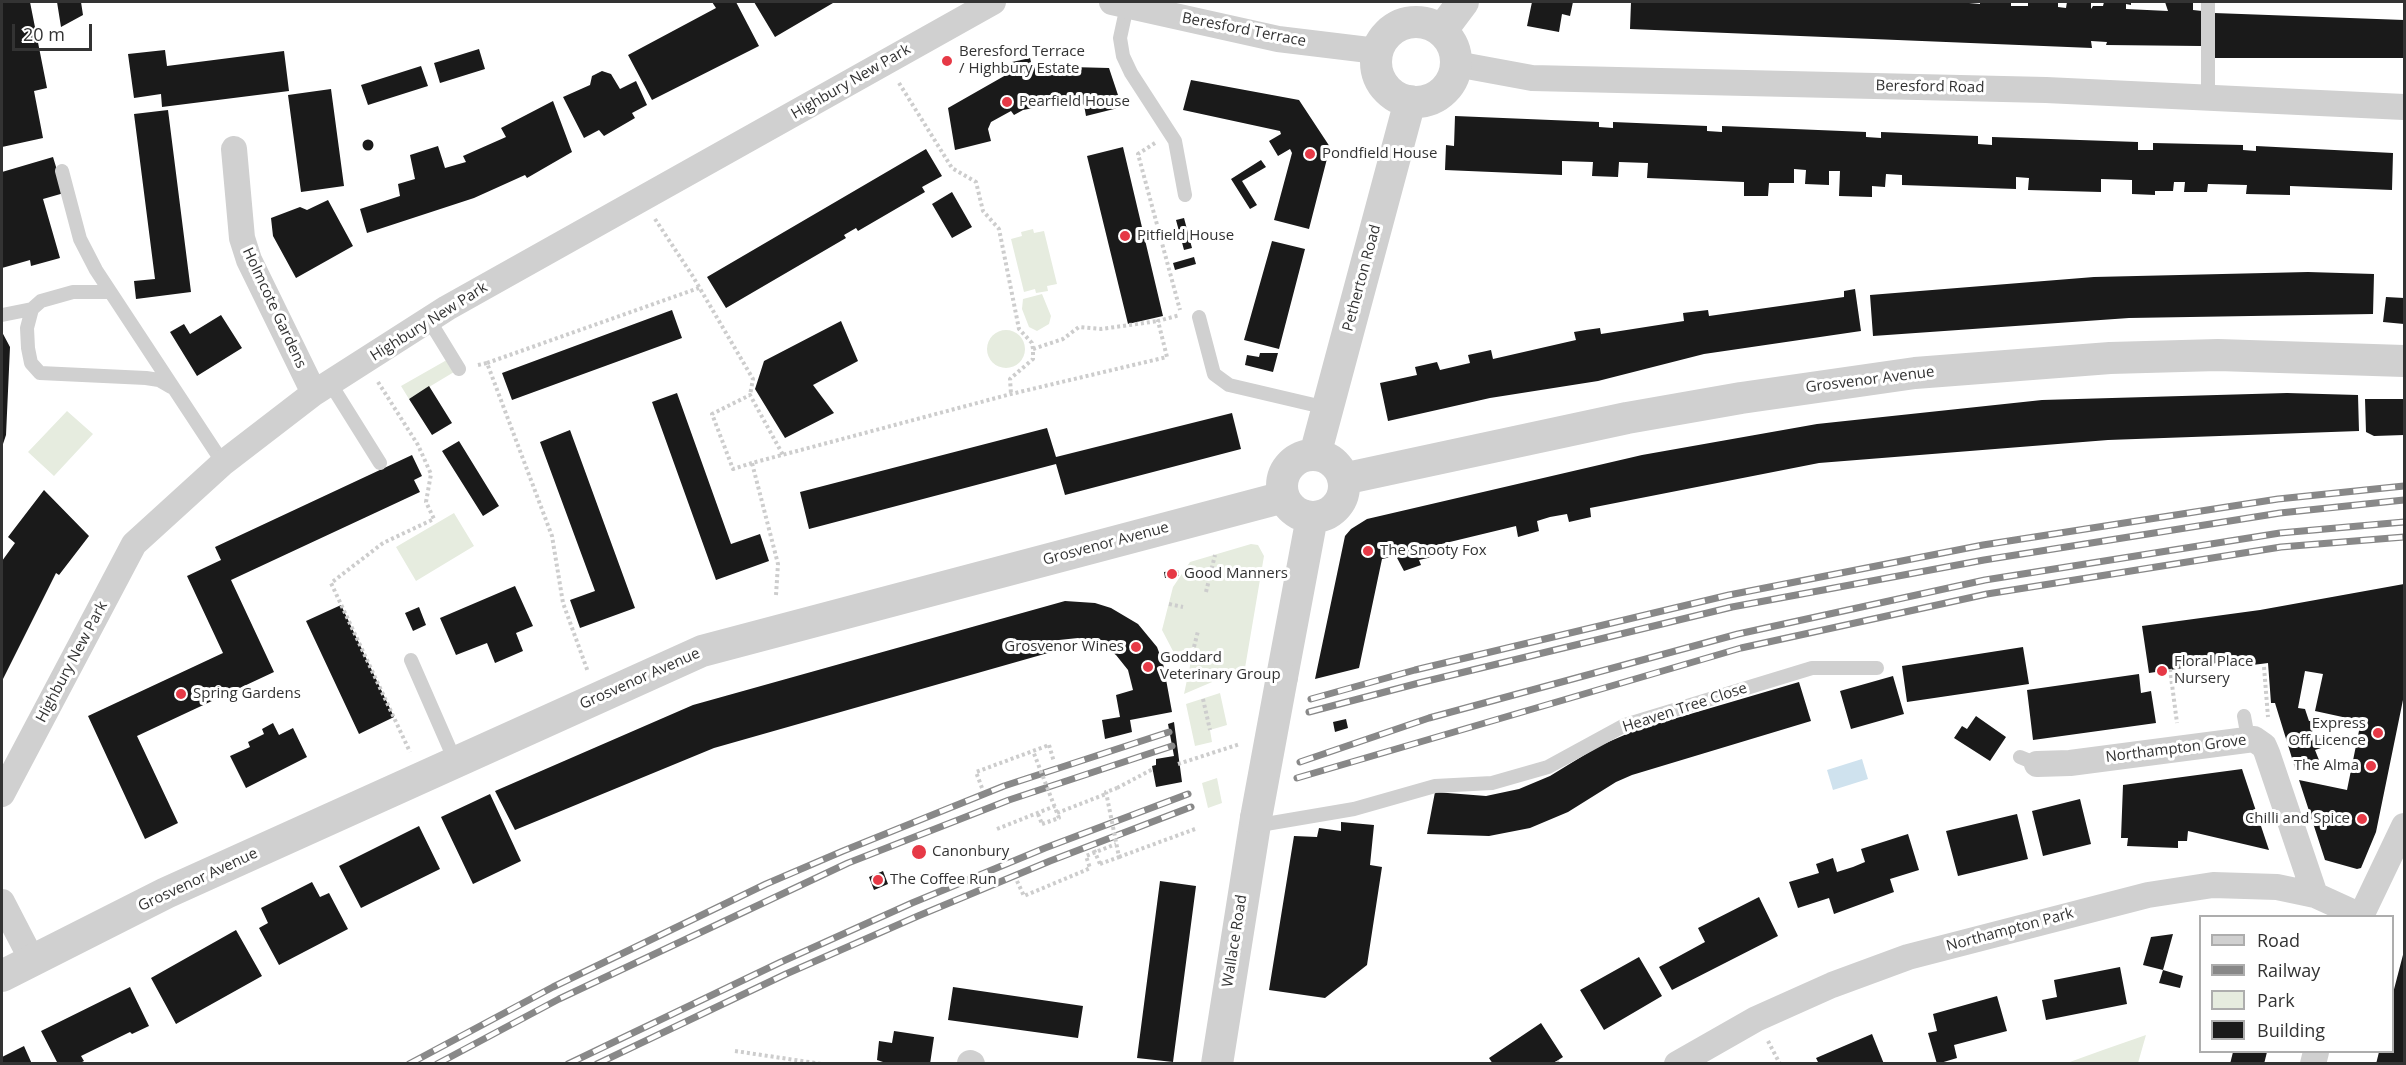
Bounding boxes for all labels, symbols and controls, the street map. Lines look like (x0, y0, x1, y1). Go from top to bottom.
street label: Beresford Terrace (1180, 9, 1308, 51)
scale bar (15, 12, 94, 50)
text: 20 m (23, 22, 65, 46)
street label: Highbury New Park (788, 41, 914, 123)
place label: Beresford Terrace / Highbury Estate (959, 43, 1085, 78)
marker: Beresford Terrace / Highbury Estate (940, 54, 954, 68)
street label: Beresford Road (1875, 77, 1985, 97)
place label: Pearfield House (1019, 93, 1130, 111)
marker: Pearfield House (1000, 95, 1014, 109)
place label: Pondfield House (1322, 145, 1437, 163)
marker: Pondfield House (1303, 147, 1317, 161)
street label: Petherton Road (1339, 223, 1385, 333)
place label: Pitfield House (1137, 227, 1234, 245)
marker: Pitfield House (1118, 229, 1132, 243)
street label: Holmcote Gardens (238, 245, 310, 371)
street label: Highbury New Park (367, 279, 491, 365)
street label: Grosvenor Avenue (1805, 363, 1935, 397)
street label: Grosvenor Avenue (1041, 519, 1171, 569)
place label: The Snooty Fox (1380, 542, 1487, 560)
marker: The Snooty Fox (1361, 544, 1375, 558)
place label: Good Manners (1184, 565, 1288, 583)
marker: Good Manners (1165, 567, 1179, 581)
street label: Highbury New Park (32, 598, 112, 726)
place label: Grosvenor Wines (1004, 638, 1124, 656)
marker: Grosvenor Wines (1129, 640, 1143, 654)
street label: Grosvenor Avenue (577, 644, 703, 714)
place label: Goddard Veterinary Group (1160, 649, 1281, 684)
place label: Floral Place Nursery (2174, 653, 2253, 688)
marker: Goddard Veterinary Group (1141, 660, 1155, 674)
marker: Floral Place Nursery (2155, 664, 2169, 678)
street label: Heaven Tree Close (1620, 679, 1750, 737)
place label: Spring Gardens (193, 685, 301, 703)
marker: Spring Gardens (174, 687, 188, 701)
place label: Express Off Licence (2288, 715, 2366, 750)
marker: Express Off Licence (2371, 726, 2385, 740)
street label: Northampton Grove (2105, 731, 2247, 767)
place label: The Alma (2294, 757, 2359, 775)
marker: The Alma (2364, 759, 2378, 773)
place label: Chilli and Spice (2245, 810, 2350, 828)
marker: Chilli and Spice (2355, 812, 2369, 826)
marker: Canonbury (910, 843, 928, 861)
place label: Canonbury (932, 843, 1009, 861)
street label: Grosvenor Avenue (135, 844, 261, 916)
place label: The Coffee Run (890, 871, 997, 889)
marker: The Coffee Run (871, 873, 885, 887)
street label: Wallace Road (1219, 893, 1251, 989)
street label: Northampton Park (1944, 904, 2076, 956)
legend (2199, 915, 2394, 1053)
text: Road (2257, 928, 2300, 952)
text: Railway (2257, 958, 2320, 982)
text: Park (2257, 988, 2295, 1012)
text: Building (2257, 1018, 2325, 1042)

